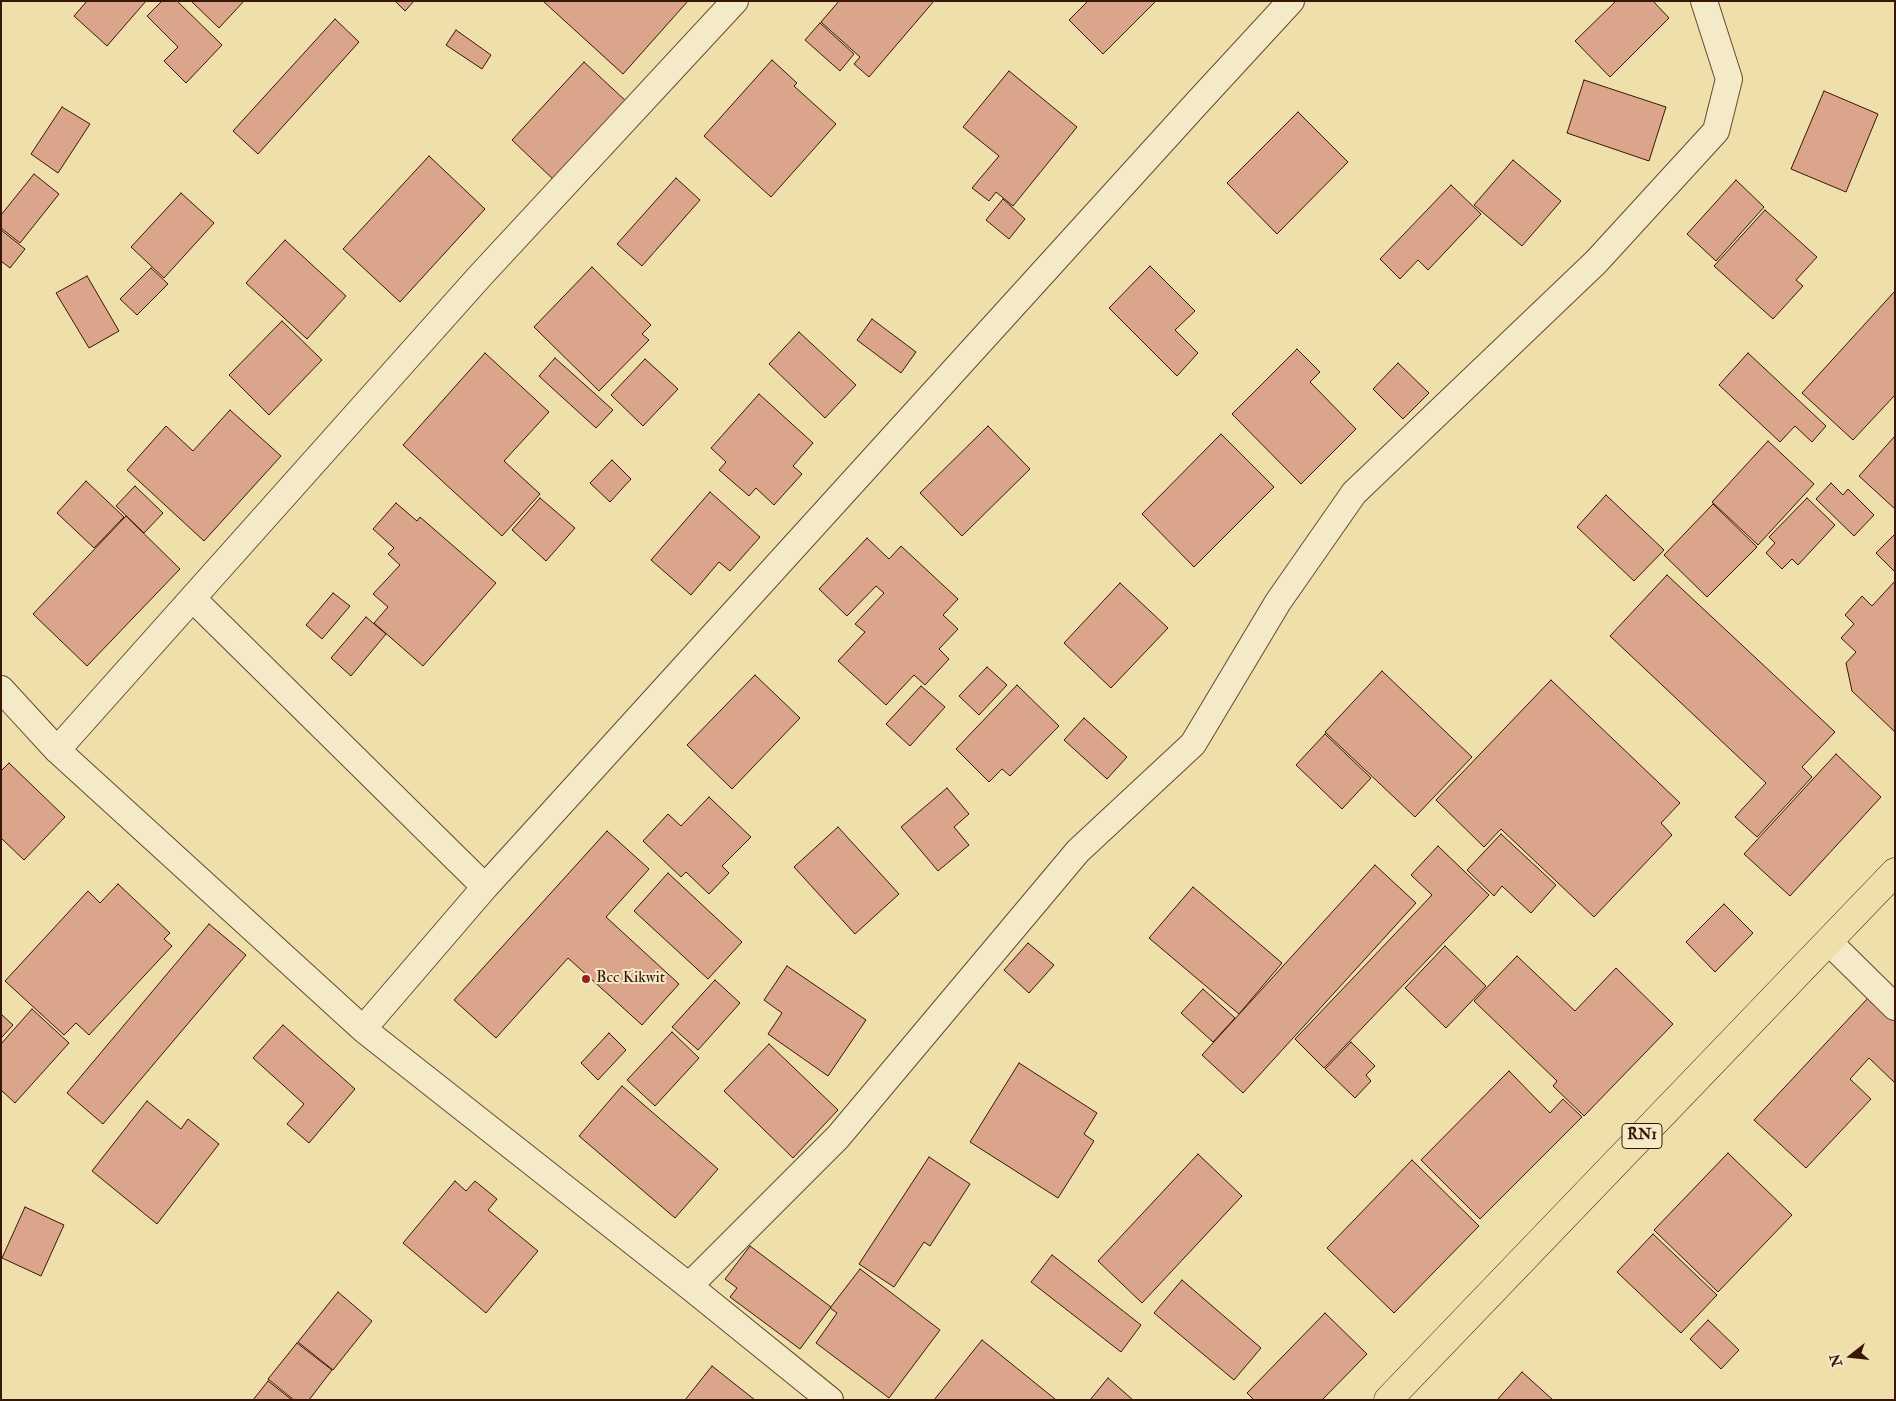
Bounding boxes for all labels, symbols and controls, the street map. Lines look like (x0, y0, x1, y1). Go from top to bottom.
place label: Bcc Kikwit (596, 969, 665, 989)
marker: Bcc Kikwit (580, 973, 592, 985)
road number: RN1 (1622, 1124, 1662, 1148)
north arrow (1826, 1331, 1876, 1381)
text: N (1826, 1352, 1846, 1369)

